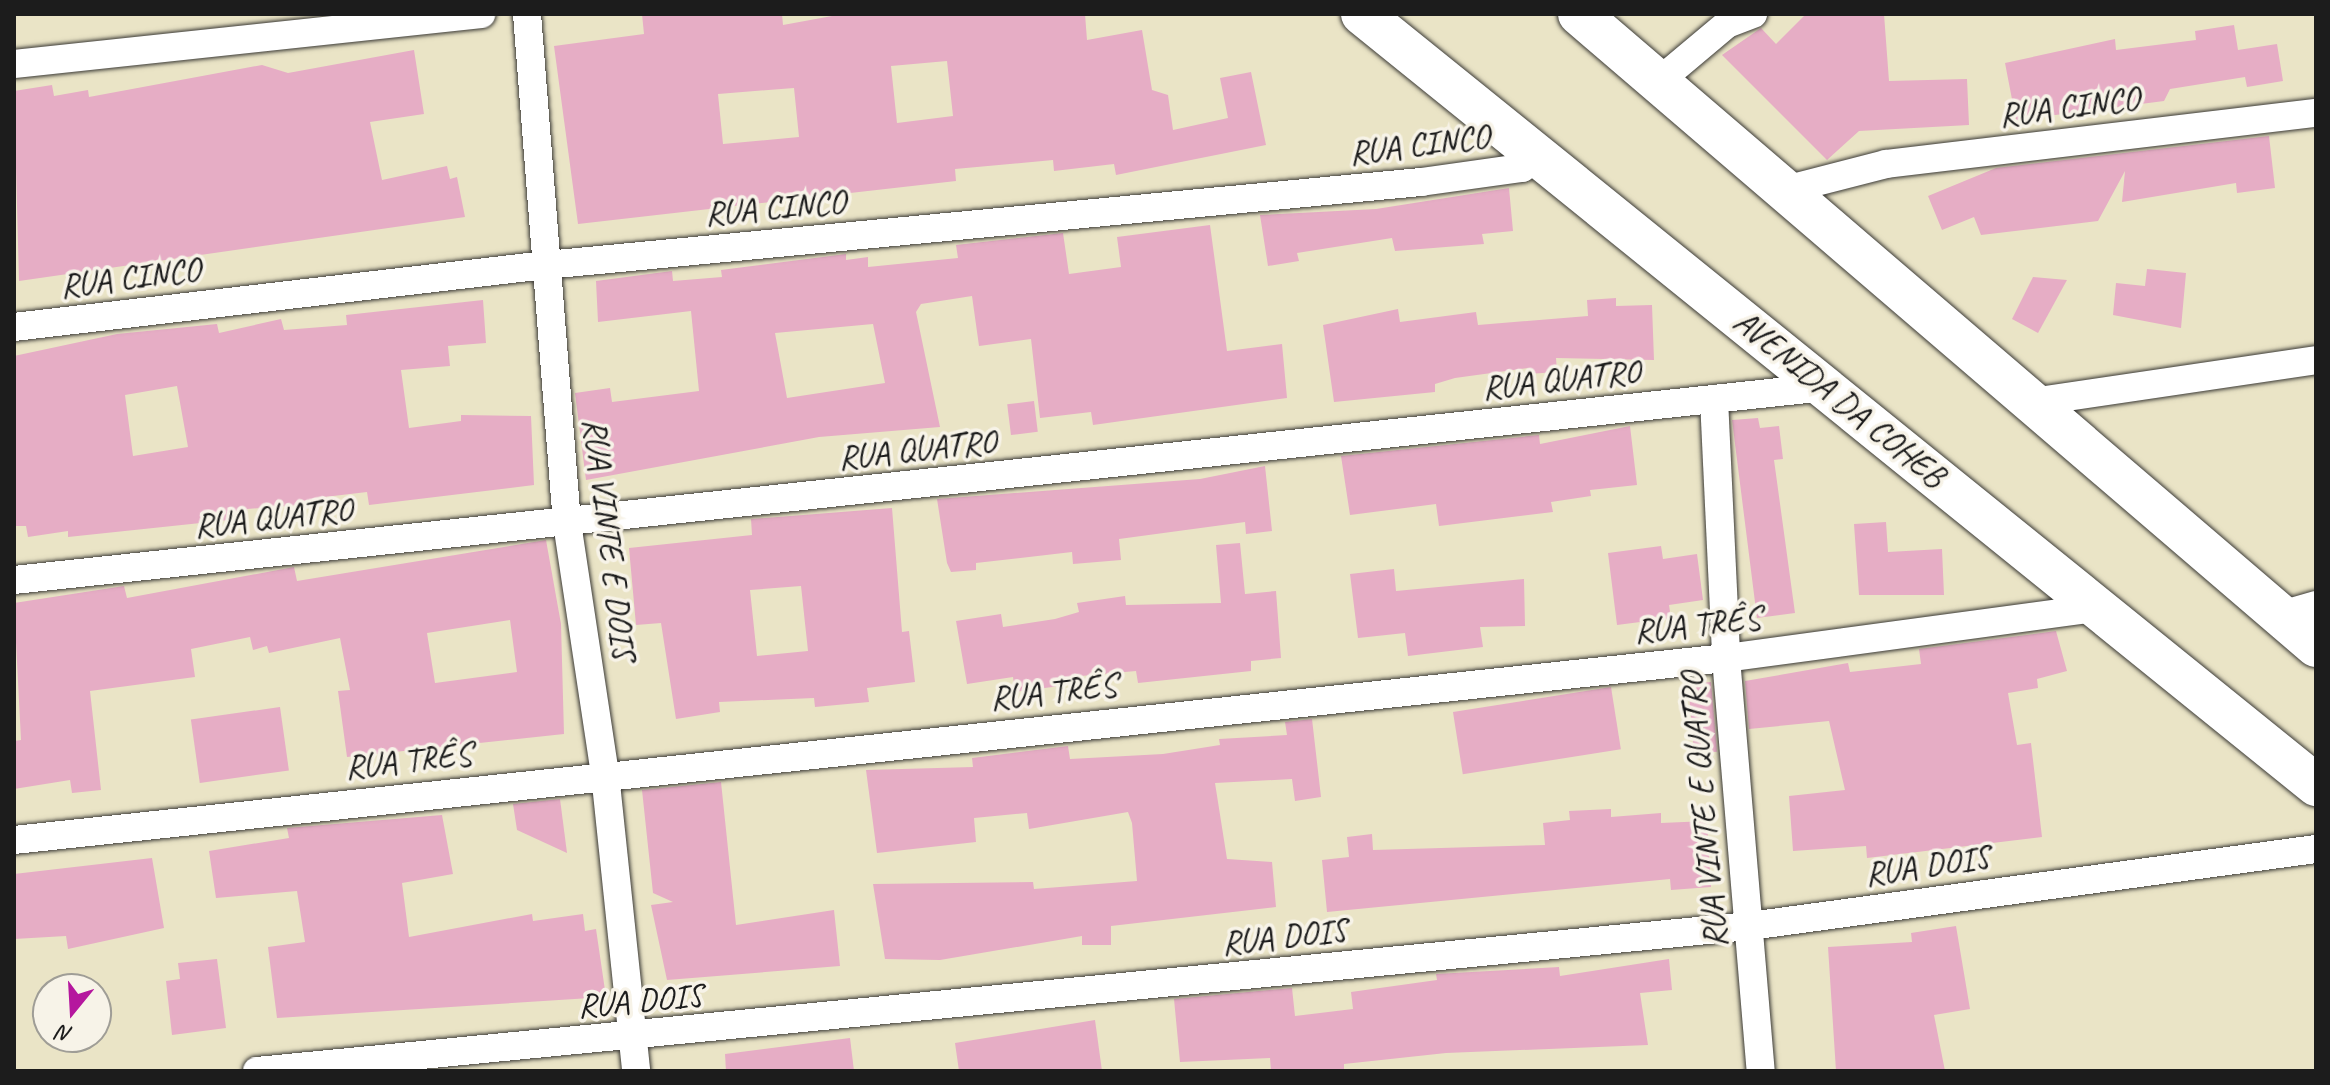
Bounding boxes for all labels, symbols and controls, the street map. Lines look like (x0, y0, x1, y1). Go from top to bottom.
street label: RUA CINCO (1997, 77, 2141, 135)
street label: RUA CINCO (1347, 115, 1491, 173)
street label: RUA CINCO (703, 181, 847, 233)
street label: RUA CINCO (58, 248, 202, 306)
street label: AVENIDA DA COHEB (1727, 301, 1953, 495)
street label: RUA QUATRO (1480, 350, 1642, 408)
street label: RUA VINTE E DOIS (575, 416, 645, 662)
street label: RUA QUATRO (836, 420, 998, 478)
street label: RUA QUATRO (192, 488, 354, 546)
street label: RUA TRÊS (1632, 597, 1762, 651)
street label: RUA TRÊS (988, 664, 1118, 718)
street label: RUA VINTE E QUATRO (1671, 671, 1735, 949)
street label: RUA TRÊS (343, 733, 473, 787)
street label: RUA DOIS (1862, 836, 1992, 894)
street label: RUA DOIS (1219, 909, 1349, 963)
north arrow (32, 973, 112, 1053)
street label: RUA DOIS (576, 974, 704, 1026)
text: N (54, 1019, 76, 1049)

